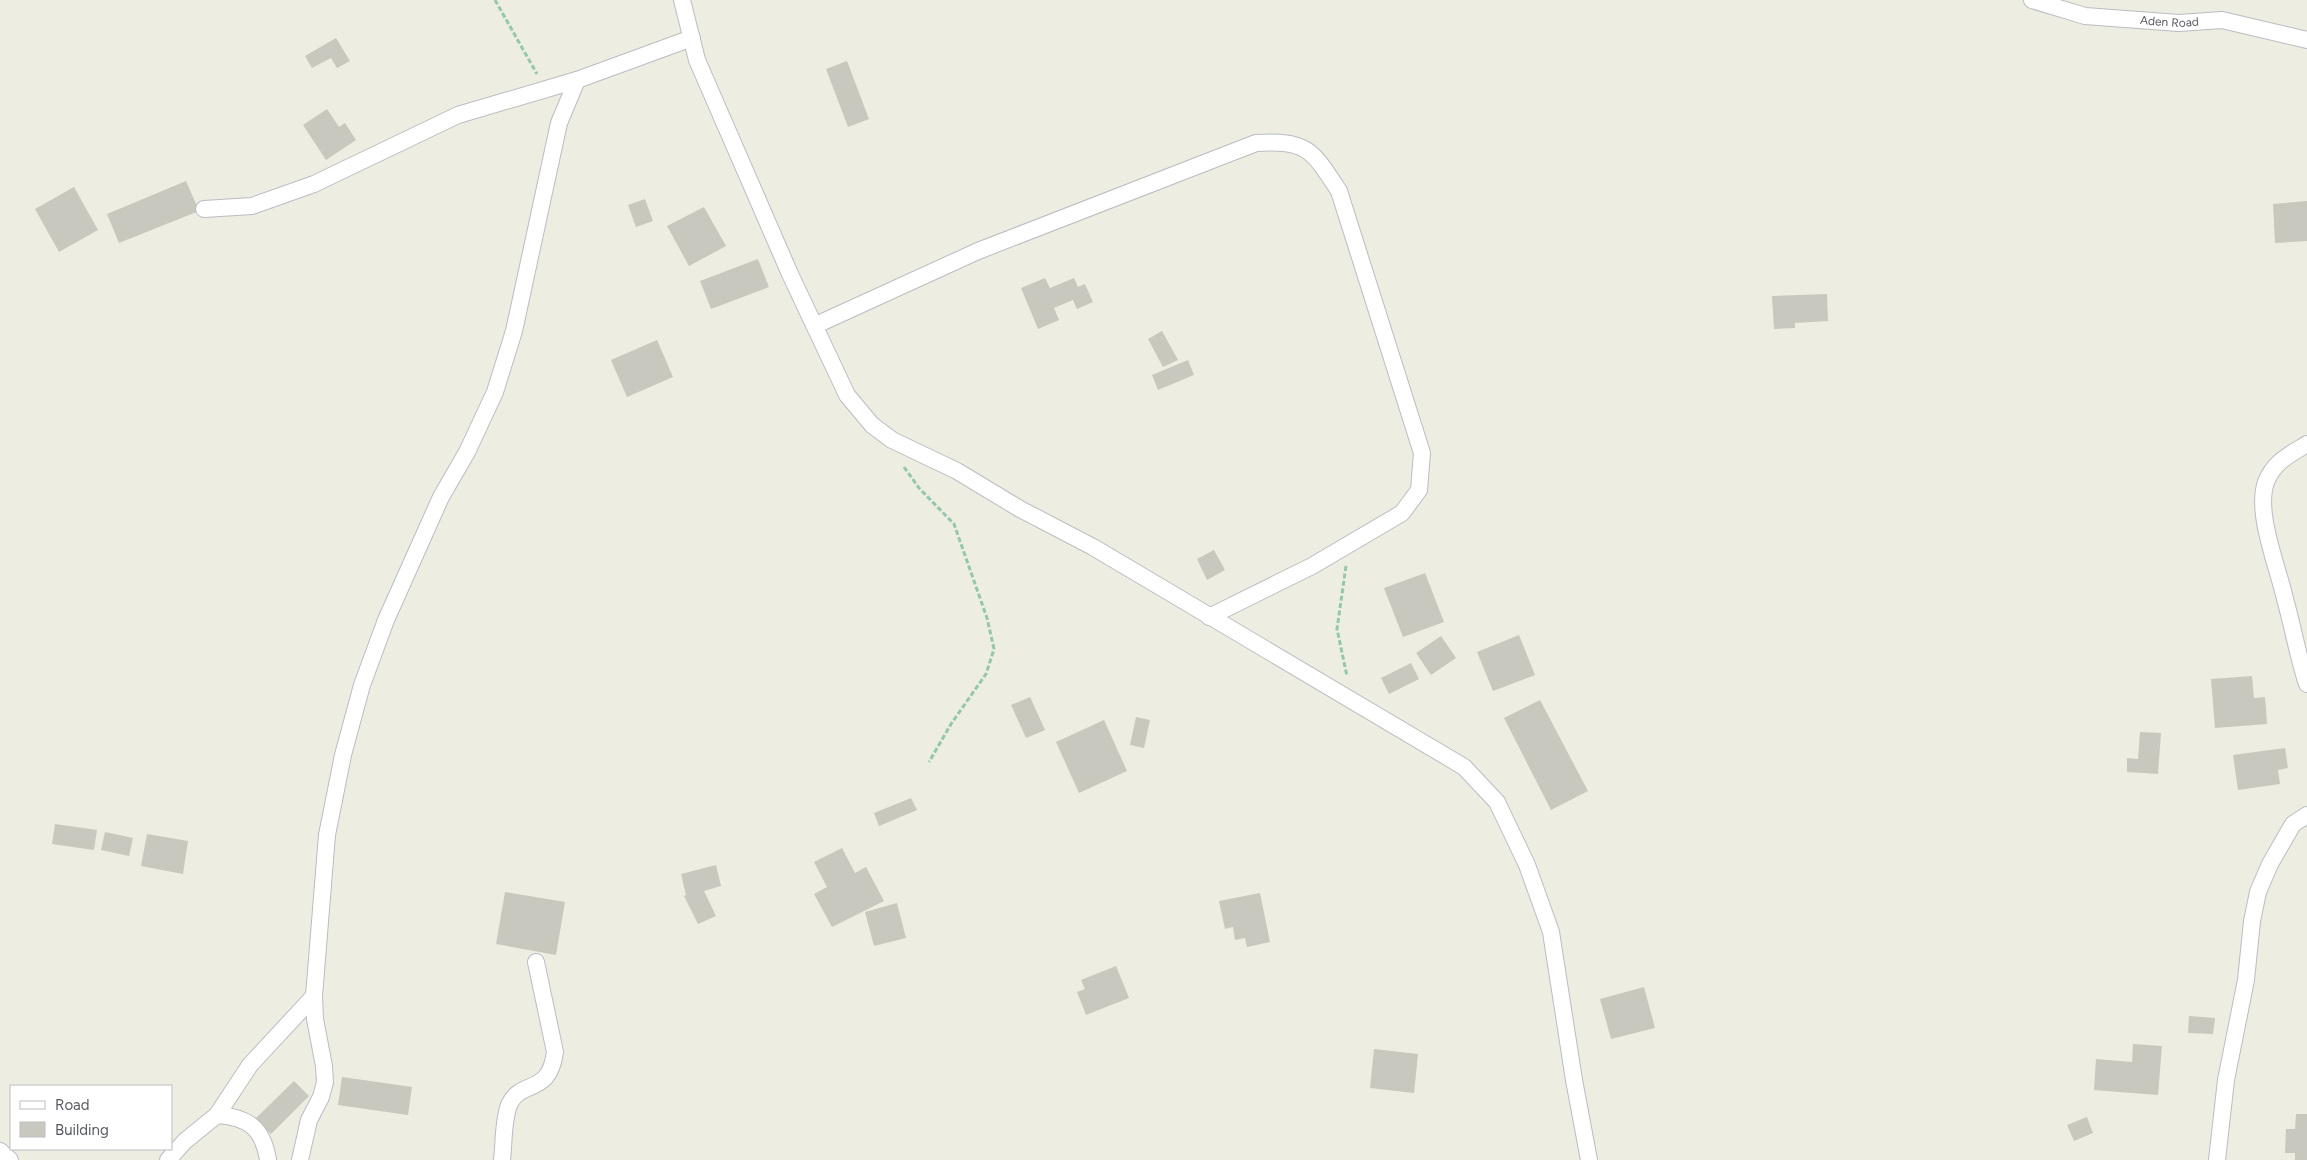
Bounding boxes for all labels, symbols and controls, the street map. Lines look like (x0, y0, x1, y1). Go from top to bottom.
street label: Aden Road (2139, 13, 2199, 30)
legend (10, 1085, 172, 1150)
text: Road (55, 1096, 90, 1114)
text: Building (55, 1121, 109, 1139)

